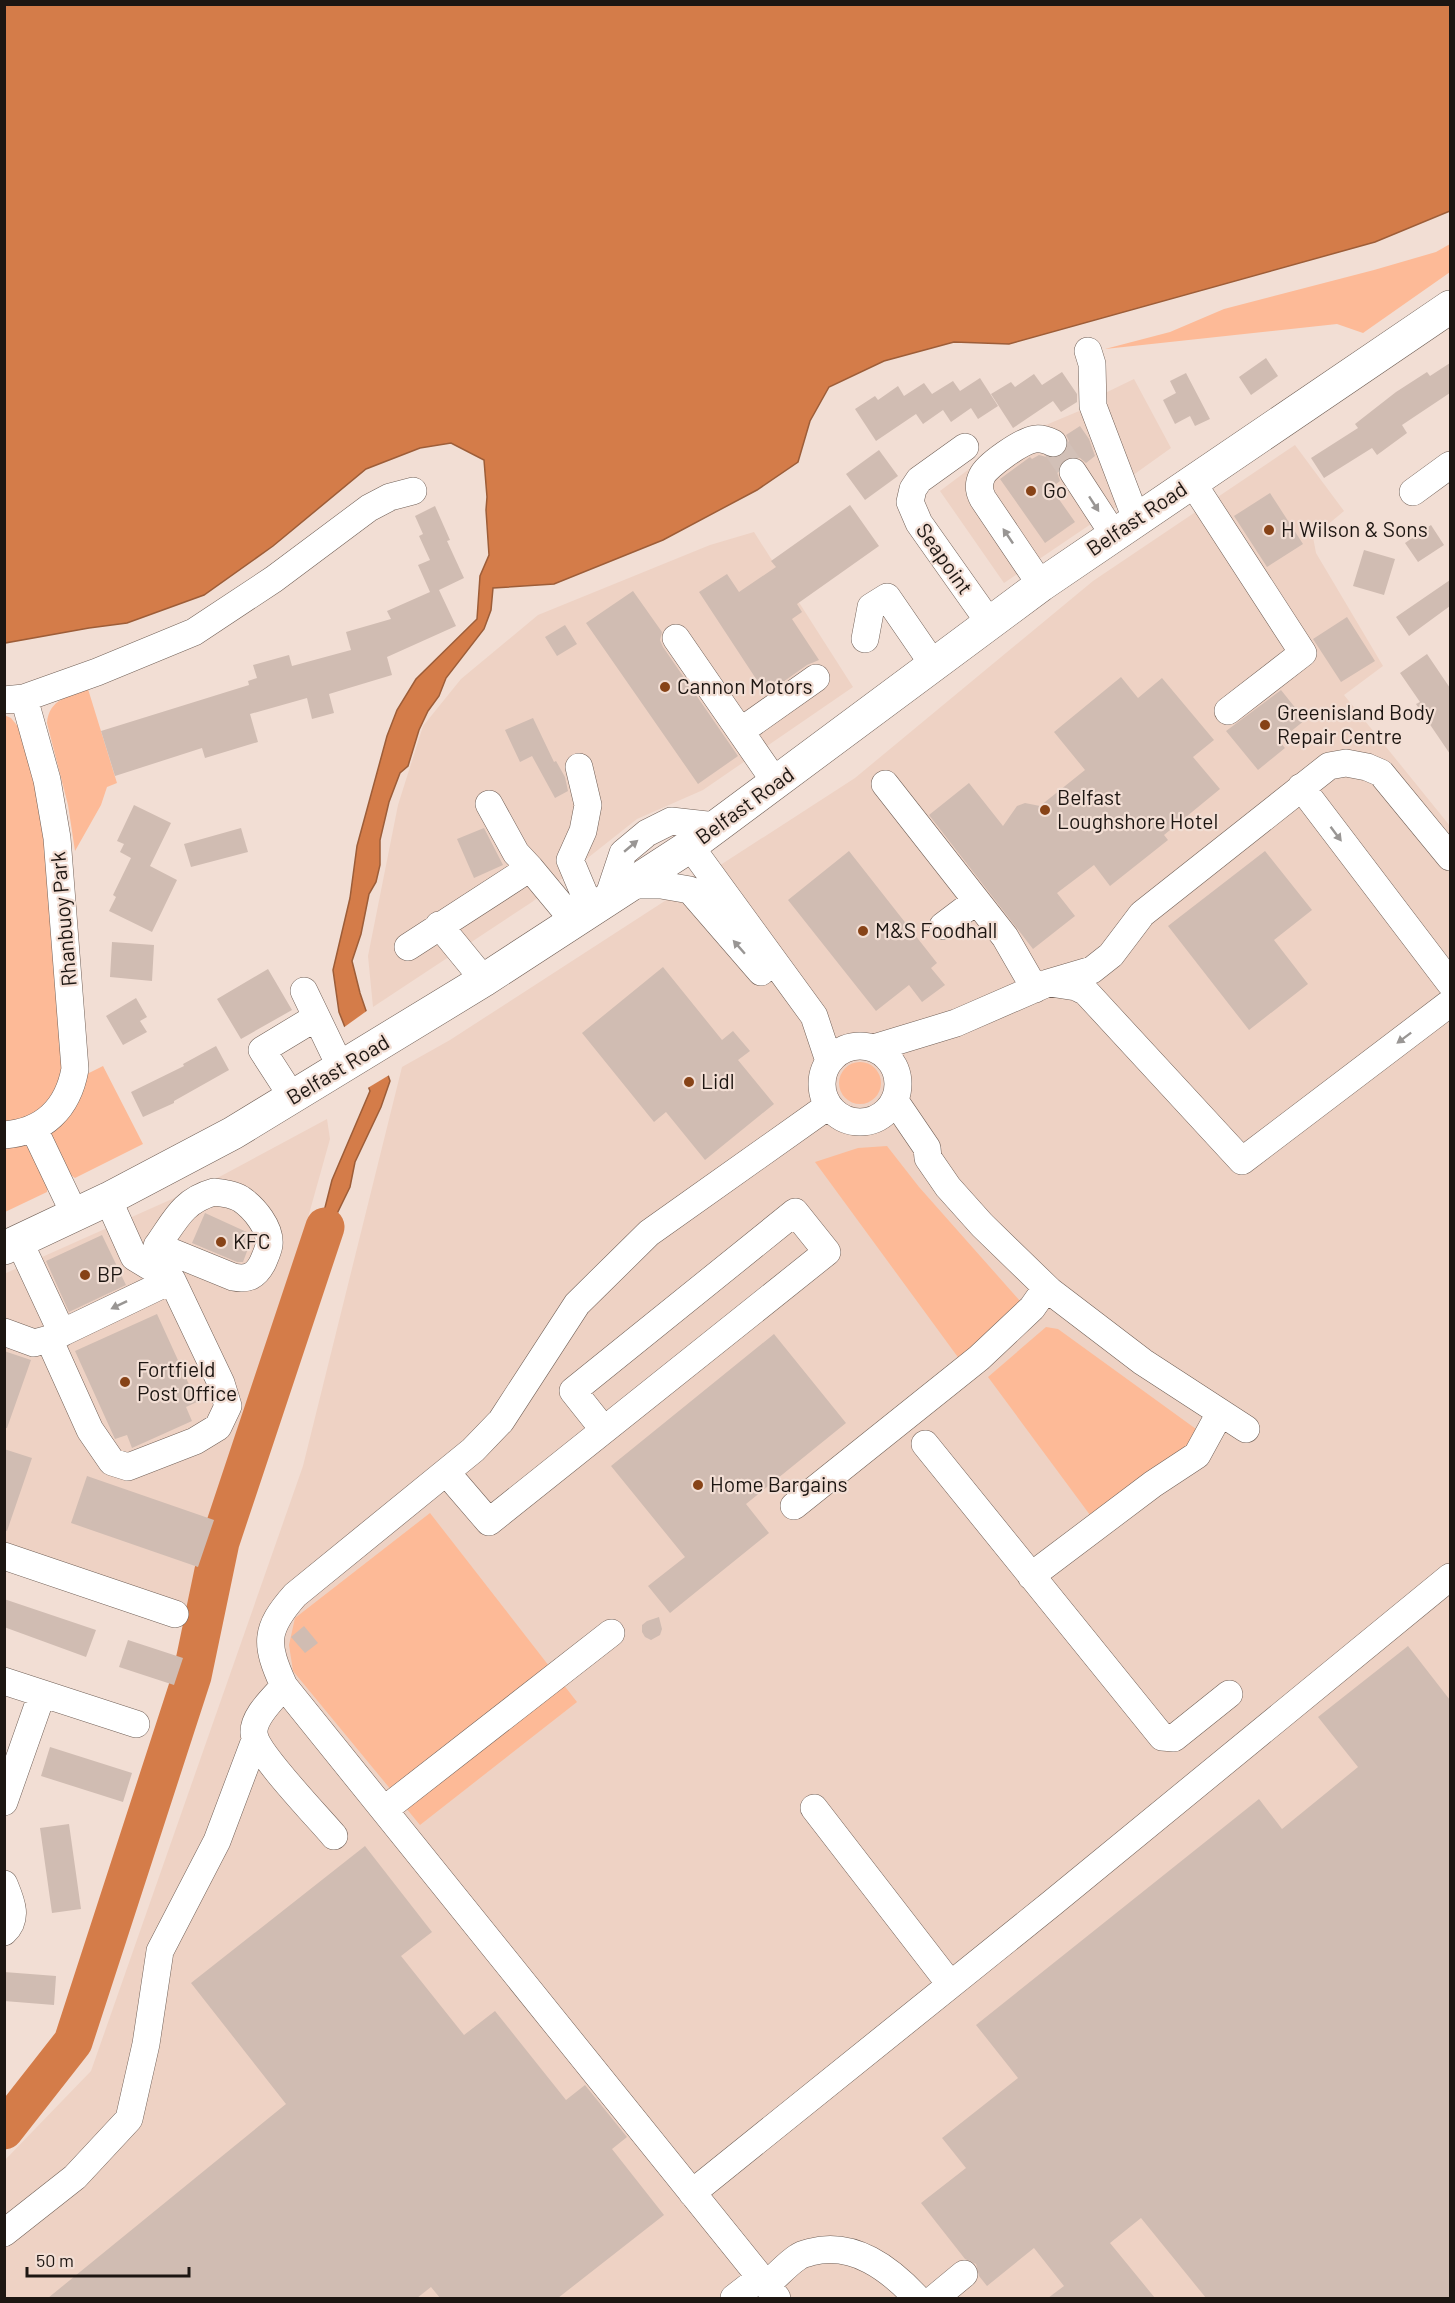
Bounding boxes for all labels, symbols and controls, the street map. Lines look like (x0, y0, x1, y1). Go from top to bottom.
street label: Belfast Road (1081, 475, 1191, 560)
place label: Go (1043, 477, 1067, 502)
marker: Go (1024, 484, 1038, 498)
one-way arrow (1088, 495, 1099, 512)
place label: H Wilson & Sons (1281, 516, 1428, 541)
street label: Seapoint (912, 518, 979, 599)
marker: H Wilson & Sons (1262, 523, 1276, 537)
one-way arrow (1002, 529, 1014, 545)
place label: Cannon Motors (677, 673, 813, 698)
marker: Cannon Motors (658, 680, 672, 694)
place label: Greenisland Body Repair Centre (1277, 699, 1435, 748)
marker: Greenisland Body Repair Centre (1258, 718, 1272, 732)
street label: Belfast Road (690, 761, 798, 849)
place label: Belfast Loughshore Hotel (1057, 784, 1218, 833)
marker: Belfast Loughshore Hotel (1038, 803, 1052, 817)
one-way arrow (1330, 826, 1342, 841)
one-way arrow (623, 840, 638, 853)
street label: Rhanbuoy Park (44, 851, 81, 988)
place label: M&S Foodhall (875, 917, 997, 942)
marker: M&S Foodhall (856, 924, 870, 938)
one-way arrow (733, 940, 746, 955)
street label: Belfast Road (281, 1028, 393, 1109)
one-way arrow (1396, 1032, 1412, 1045)
place label: Lidl (701, 1068, 735, 1093)
marker: Lidl (682, 1075, 696, 1089)
place label: KFC (233, 1228, 270, 1253)
marker: KFC (214, 1235, 228, 1249)
place label: BP (97, 1261, 123, 1286)
marker: BP (78, 1268, 92, 1282)
one-way arrow (111, 1300, 128, 1309)
place label: Fortfield Post Office (137, 1356, 237, 1405)
marker: Fortfield Post Office (118, 1375, 132, 1389)
place label: Home Bargains (710, 1471, 848, 1496)
marker: Home Bargains (691, 1478, 705, 1492)
scale bar (27, 2240, 189, 2278)
text: 50 m (36, 2249, 74, 2271)

